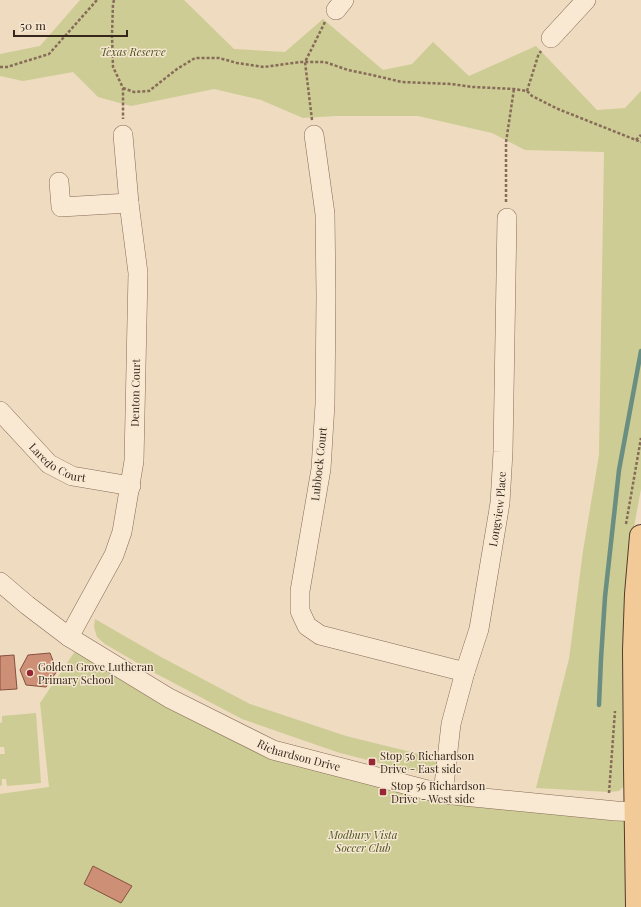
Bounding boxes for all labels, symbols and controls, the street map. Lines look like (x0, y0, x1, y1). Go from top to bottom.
scale bar (14, 12, 127, 38)
text: 50 m (20, 17, 46, 33)
park label: Texas Reserve (100, 44, 166, 59)
street label: Denton Court (127, 359, 143, 427)
street label: Lubbock Court (307, 426, 330, 502)
street label: Laredo Court (26, 439, 87, 485)
street label: Longview Place (485, 471, 509, 548)
place label: Golden Grove Lutheran Primary School (38, 659, 154, 687)
marker: Golden Grove Lutheran Primary School (25, 668, 35, 678)
street label: Richardson Drive (255, 735, 343, 774)
place label: Stop 56 Richardson Drive - East side (380, 748, 475, 776)
marker: Stop 56 Richardson Drive - East side (367, 757, 377, 767)
place label: Stop 56 Richardson Drive - West side (391, 778, 486, 806)
marker: Stop 56 Richardson Drive - West side (378, 787, 388, 797)
park label: Modbury Vista Soccer Club (327, 827, 398, 855)

